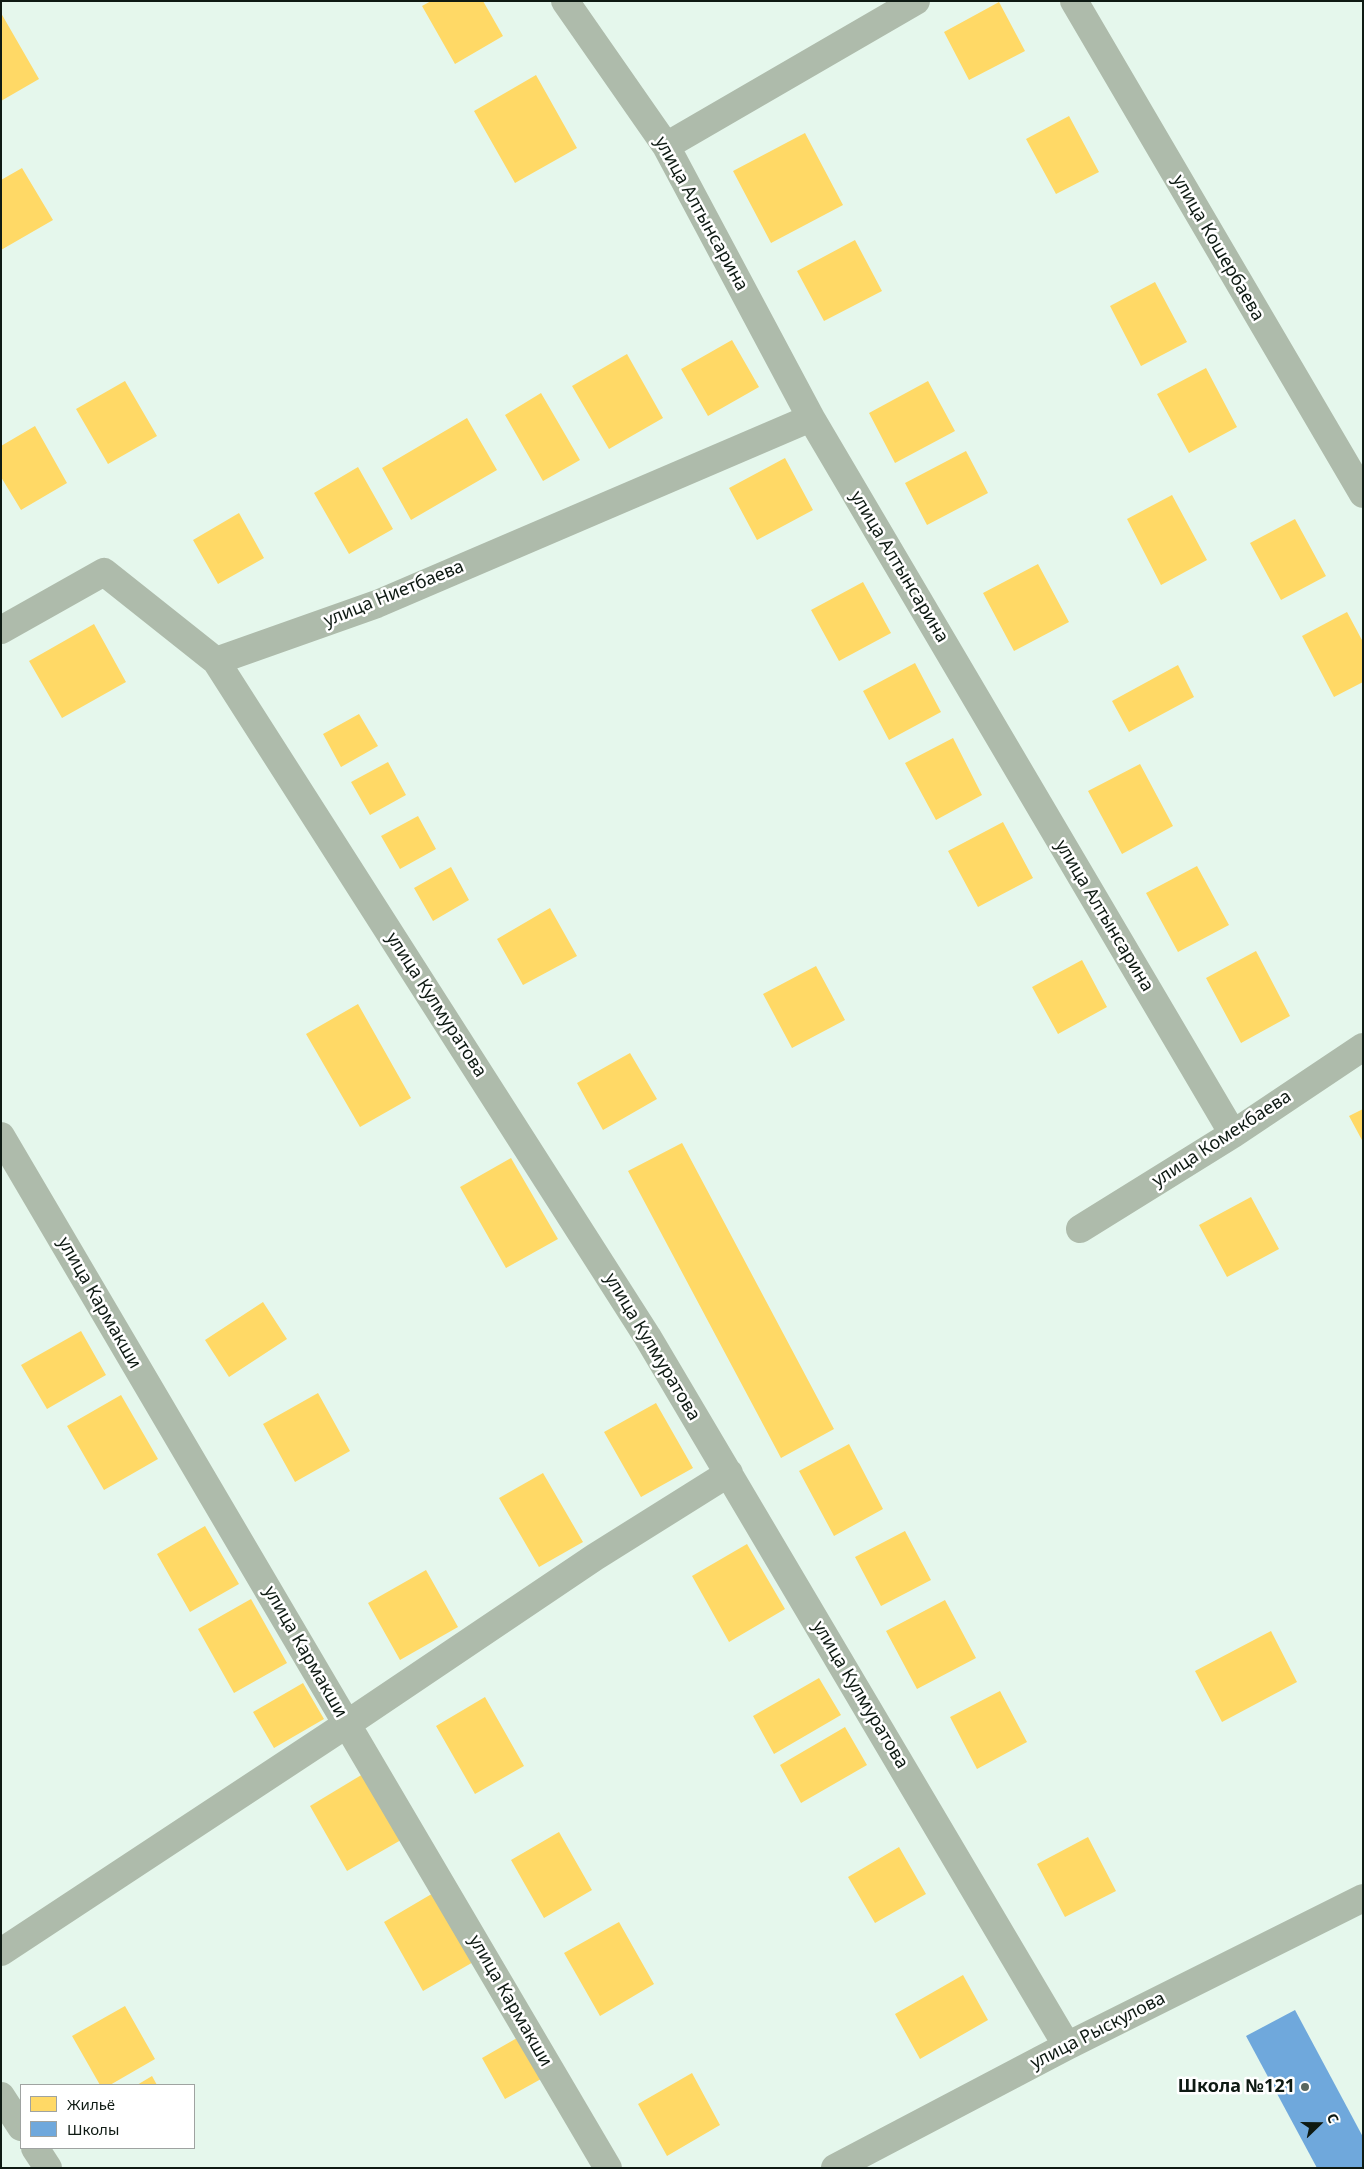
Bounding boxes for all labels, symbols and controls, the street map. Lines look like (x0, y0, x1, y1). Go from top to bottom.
street label: улица Алтынсарина (650, 133, 752, 295)
street label: улица Кошербаева (1167, 171, 1269, 325)
street label: улица Алтынсарина (845, 487, 953, 647)
street label: улица Ниетбаева (321, 556, 467, 632)
street label: улица Алтынсарина (1050, 836, 1158, 996)
street label: улица Кулмуратова (381, 928, 491, 1082)
street label: улица Комекбаева (1148, 1086, 1296, 1192)
street label: улица Кармакши (53, 1233, 145, 1373)
street label: улица Кулмуратова (599, 1269, 705, 1425)
street label: улица Кармакши (259, 1582, 351, 1722)
street label: улица Кулмуратова (807, 1617, 913, 1773)
street label: улица Кармакши (464, 1931, 556, 2071)
street label: улица Рыскулова (1027, 1988, 1169, 2074)
place label: Школа №121 (1178, 2076, 1295, 2098)
marker: Школа №121 (1299, 2081, 1311, 2093)
legend (20, 2084, 195, 2149)
text: Жильё (67, 2094, 115, 2114)
north arrow (1294, 2099, 1344, 2149)
text: С (1323, 2110, 1344, 2126)
text: Школы (67, 2119, 119, 2139)

